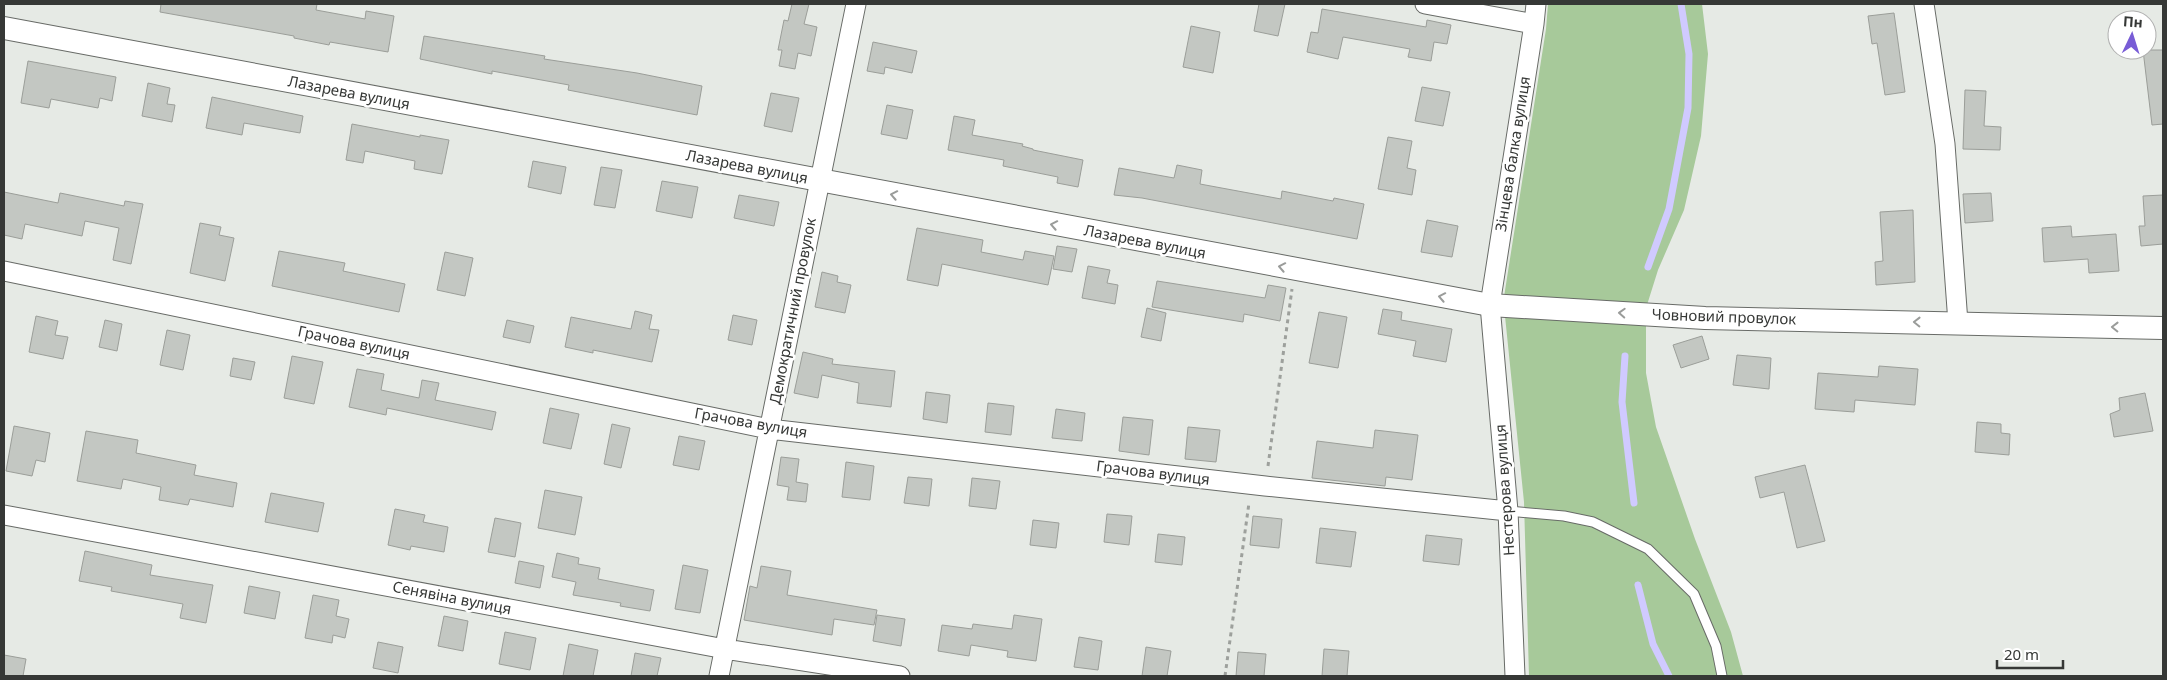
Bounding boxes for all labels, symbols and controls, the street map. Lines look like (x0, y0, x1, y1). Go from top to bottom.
north arrow (2107, 10, 2157, 60)
text: Пн (2122, 11, 2144, 32)
street label: Лазарева вулиця (287, 70, 412, 114)
street label: Зінцева балка вулиця (1490, 75, 1534, 233)
street label: Лазарева вулиця (685, 144, 810, 188)
one-way arrow (889, 190, 898, 200)
street label: Демократичний провулок (764, 216, 820, 406)
street label: Лазарева вулиця (1083, 219, 1208, 263)
one-way arrow (1049, 220, 1058, 230)
one-way arrow (1278, 263, 1287, 273)
one-way arrow (1437, 293, 1446, 303)
street label: Човновий провулок (1651, 303, 1797, 329)
one-way arrow (1618, 308, 1626, 319)
one-way arrow (1913, 317, 1920, 327)
street label: Грачова вулиця (296, 320, 412, 364)
one-way arrow (2110, 322, 2118, 332)
street label: Грачова вулиця (693, 402, 809, 442)
street label: Нестерова вулиця (1489, 424, 1519, 556)
street label: Грачова вулиця (1095, 455, 1211, 489)
street label: Сенявіна вулиця (391, 576, 513, 618)
scale bar (1997, 638, 2063, 670)
text: 20 m (2004, 644, 2039, 664)

